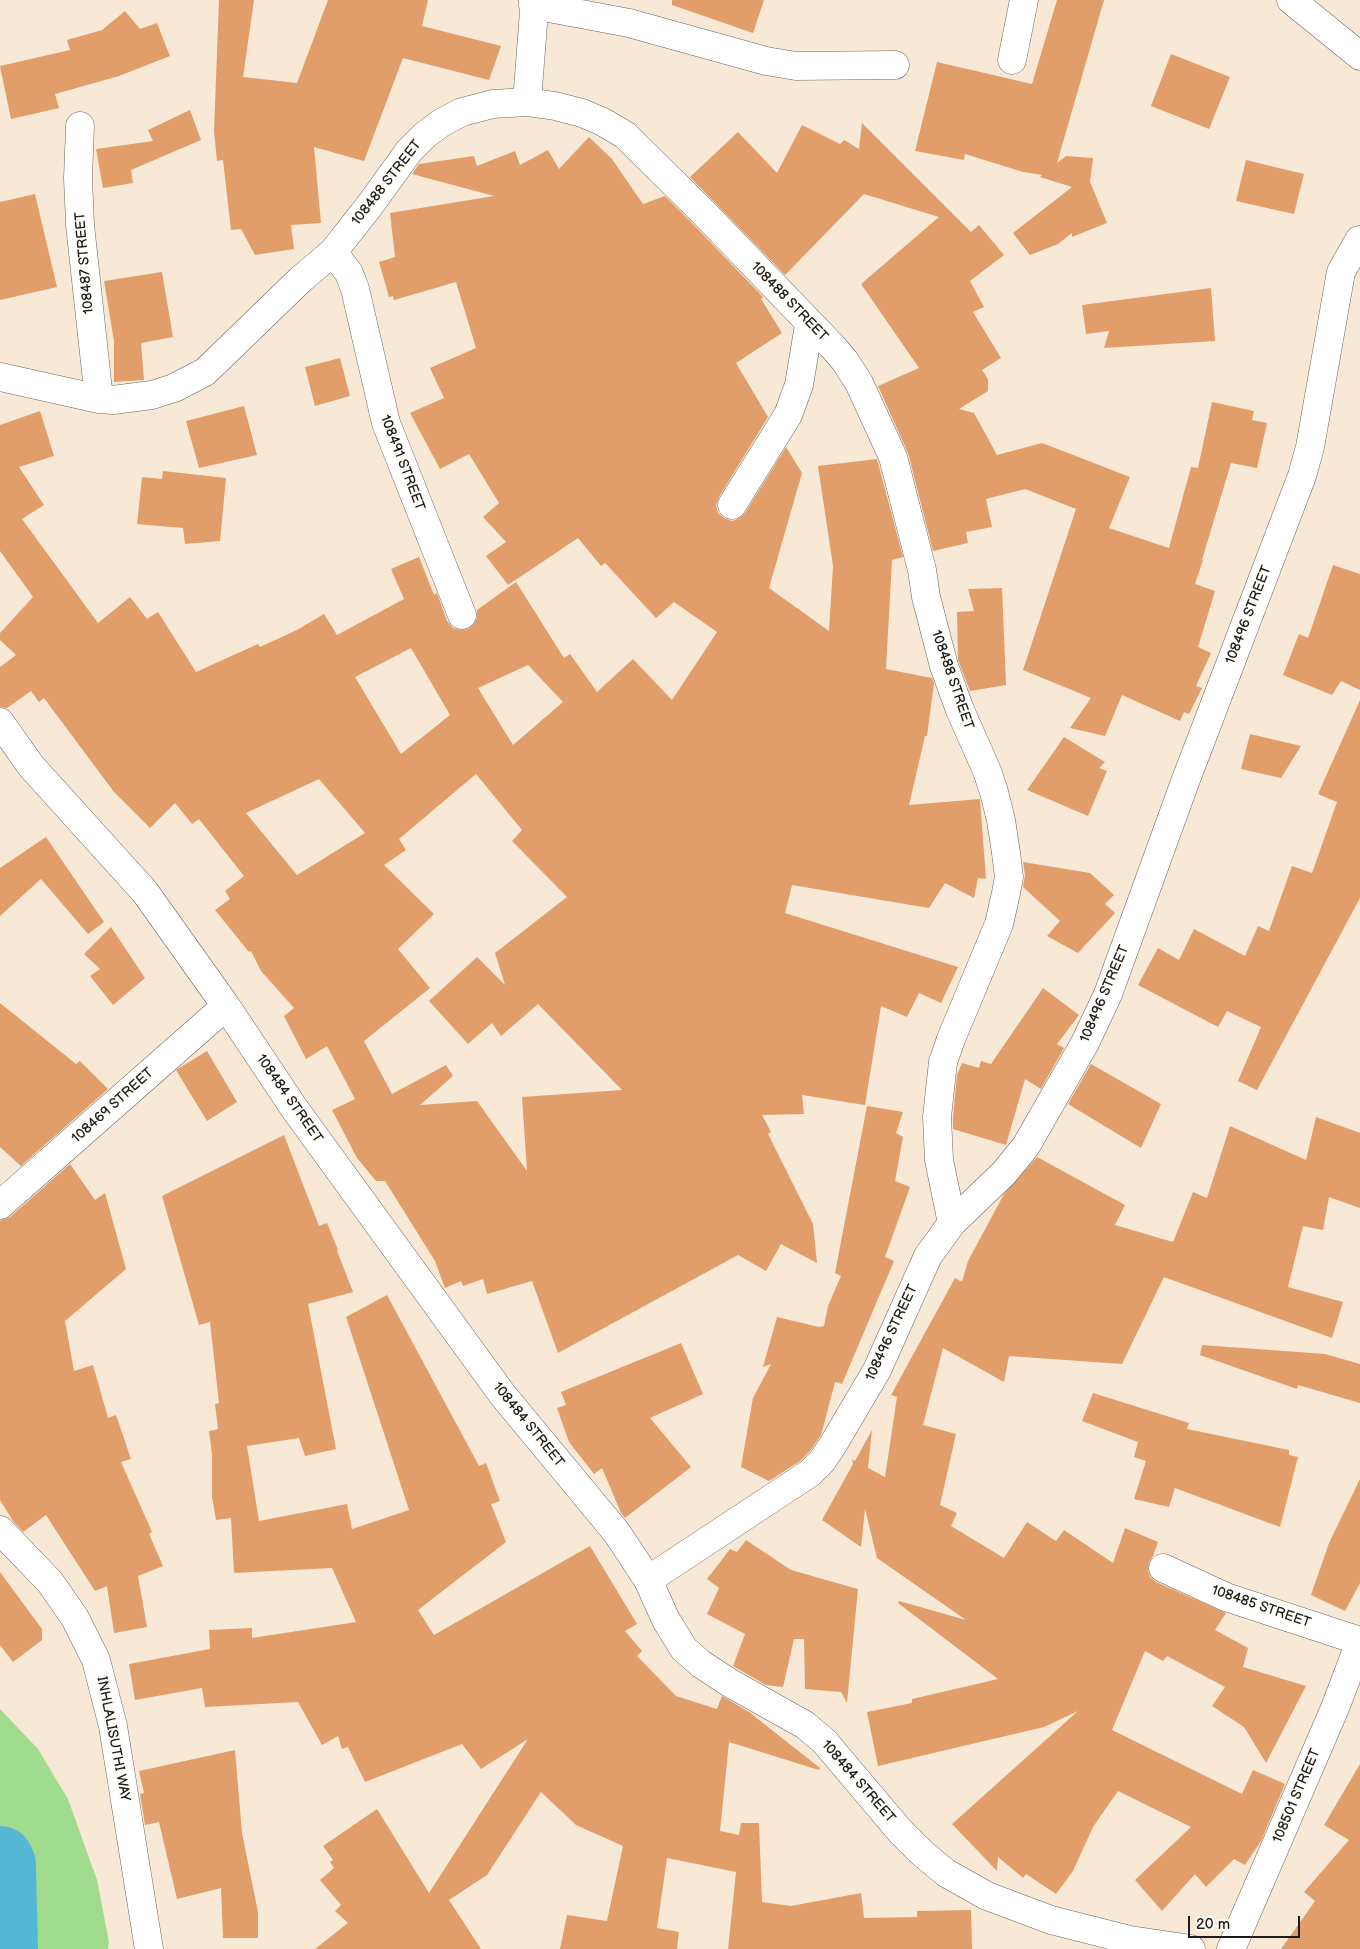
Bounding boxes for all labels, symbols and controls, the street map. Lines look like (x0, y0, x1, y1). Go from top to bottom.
street label: 108488 STREET (348, 137, 426, 229)
street label: 108487 STREET (72, 211, 98, 315)
street label: 108488 STREET (747, 259, 831, 345)
street label: 108491 STREET (376, 413, 428, 513)
street label: 108496 STREET (1222, 563, 1276, 667)
street label: 108488 STREET (927, 628, 977, 732)
street label: 108496 STREET (1077, 943, 1133, 1045)
street label: 108484 STREET (252, 1051, 326, 1147)
street label: 108469 STREET (69, 1065, 157, 1147)
street label: 108496 STREET (862, 1282, 922, 1384)
street label: 108484 STREET (489, 1379, 567, 1471)
street label: 108485 STREET (1209, 1582, 1313, 1632)
street label: INHLALISUTHI WAY (93, 1675, 133, 1803)
street label: 108484 STREET (817, 1737, 899, 1827)
street label: 108501 STREET (1270, 1746, 1324, 1846)
scale bar (1190, 1906, 1302, 1938)
text: 20 m (1196, 1915, 1230, 1934)

